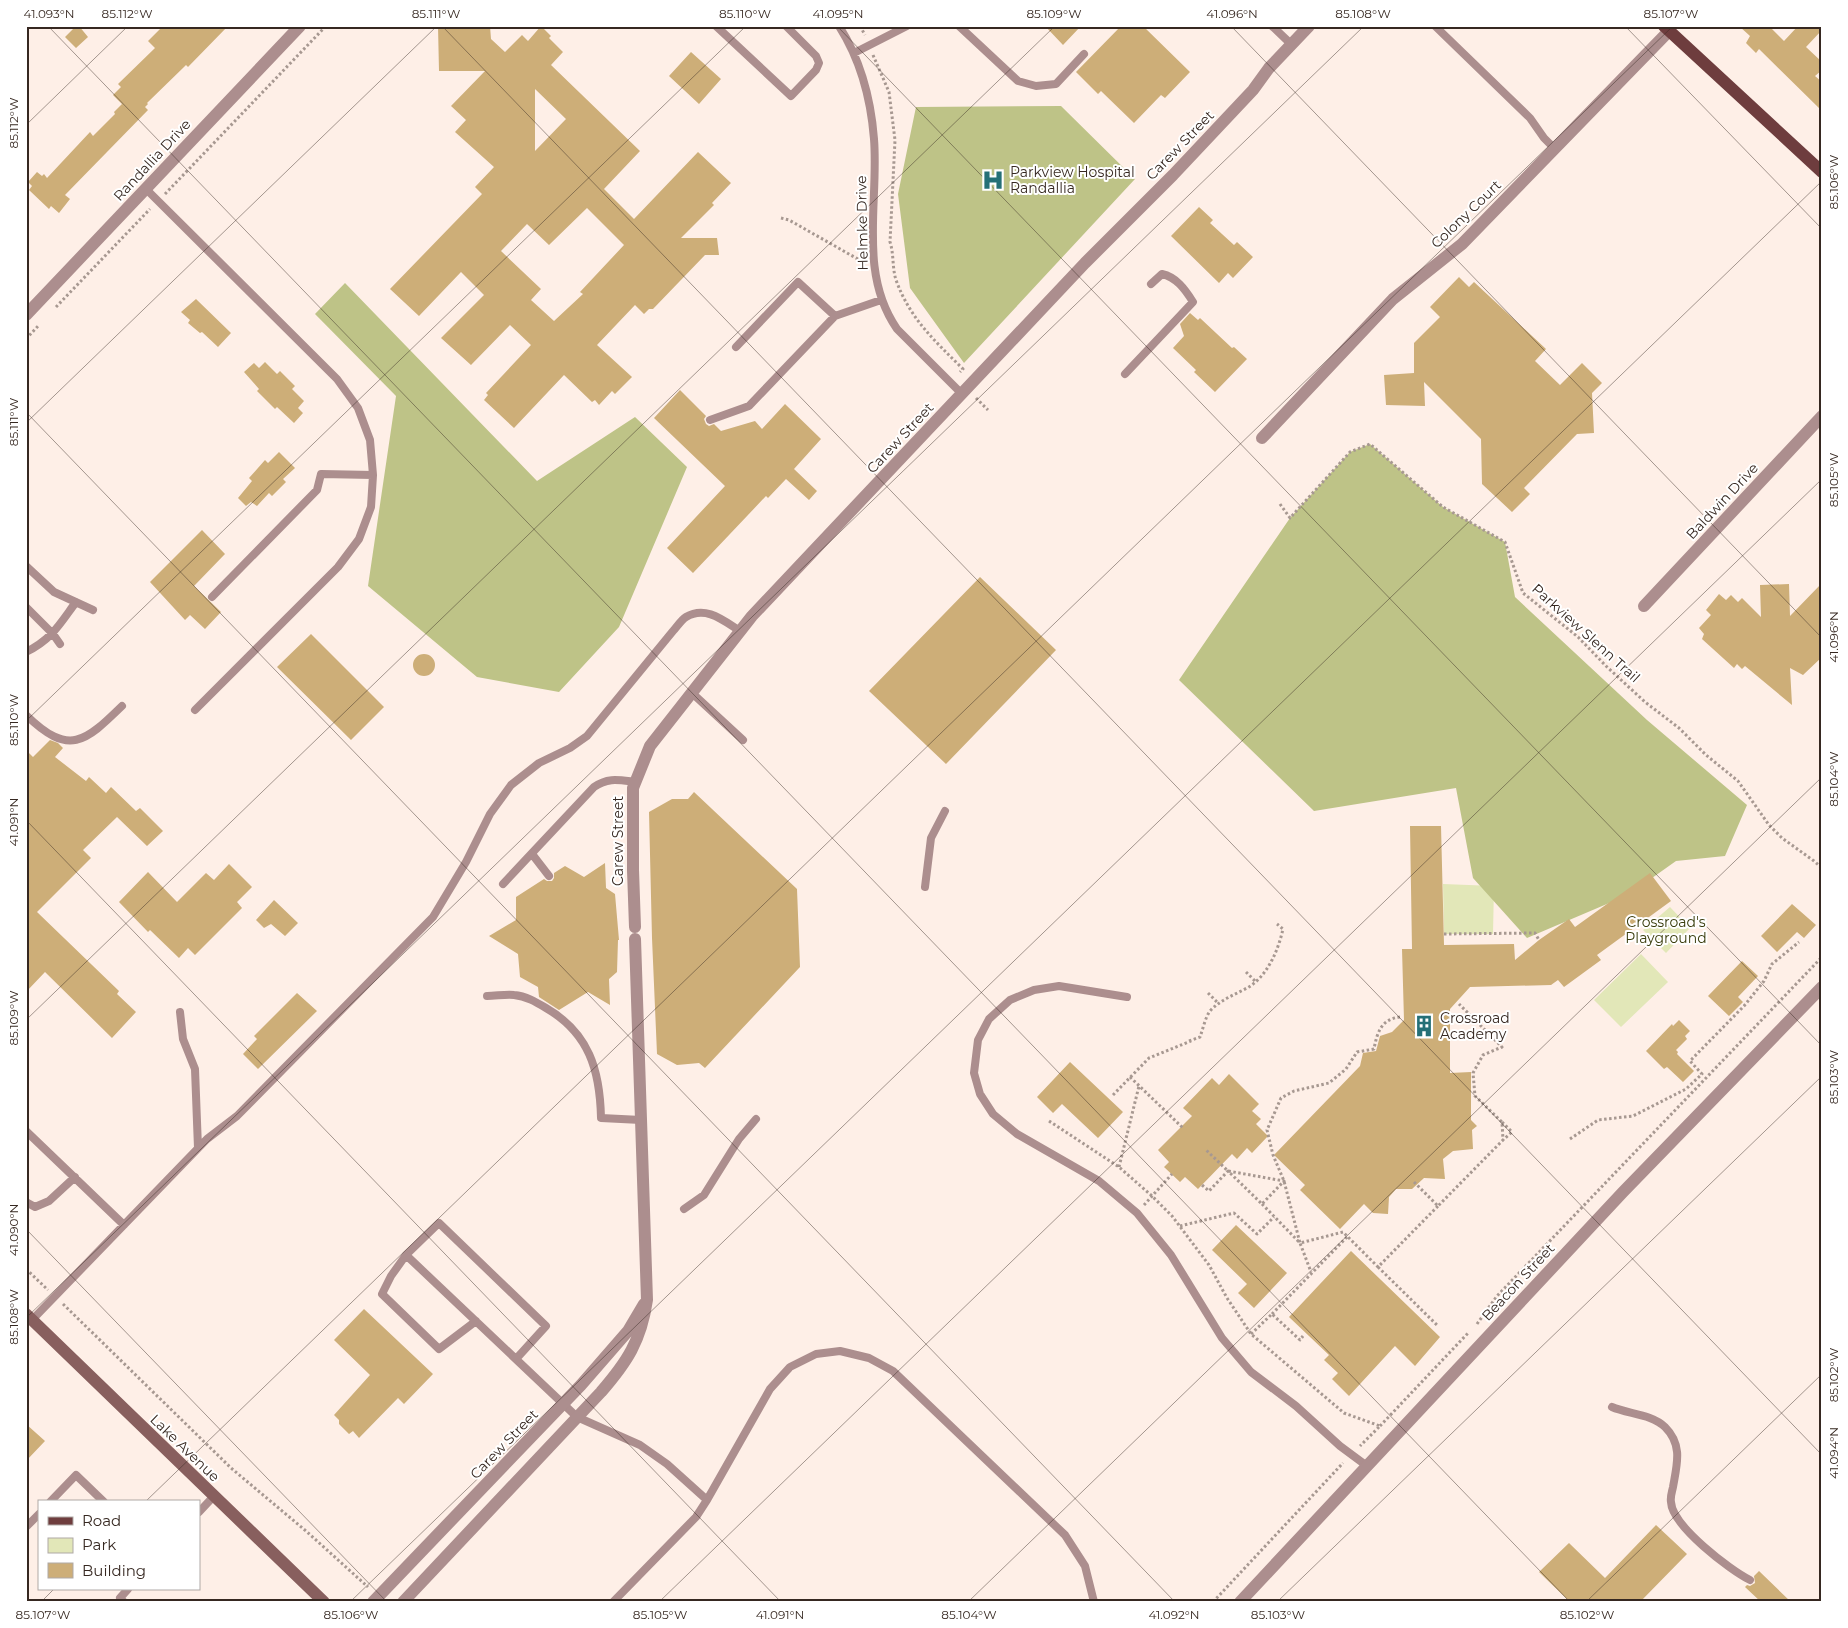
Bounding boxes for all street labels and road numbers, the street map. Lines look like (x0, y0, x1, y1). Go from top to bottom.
street label: Carew Street (1142, 106, 1218, 184)
street label: Randallia Drive (109, 115, 195, 205)
street label: Helmke Drive (852, 175, 872, 271)
street label: Colony Court (1427, 176, 1505, 252)
street label: Carew Street (863, 399, 938, 477)
street label: Baldwin Drive (1682, 459, 1762, 543)
street label: Parkview Slenn Trail (1528, 580, 1644, 686)
street label: Carew Street (609, 796, 627, 886)
street label: Beacon Street (1478, 1239, 1559, 1324)
street label: Carew Street (466, 1405, 542, 1483)
street label: Lake Avenue (147, 1410, 223, 1486)

